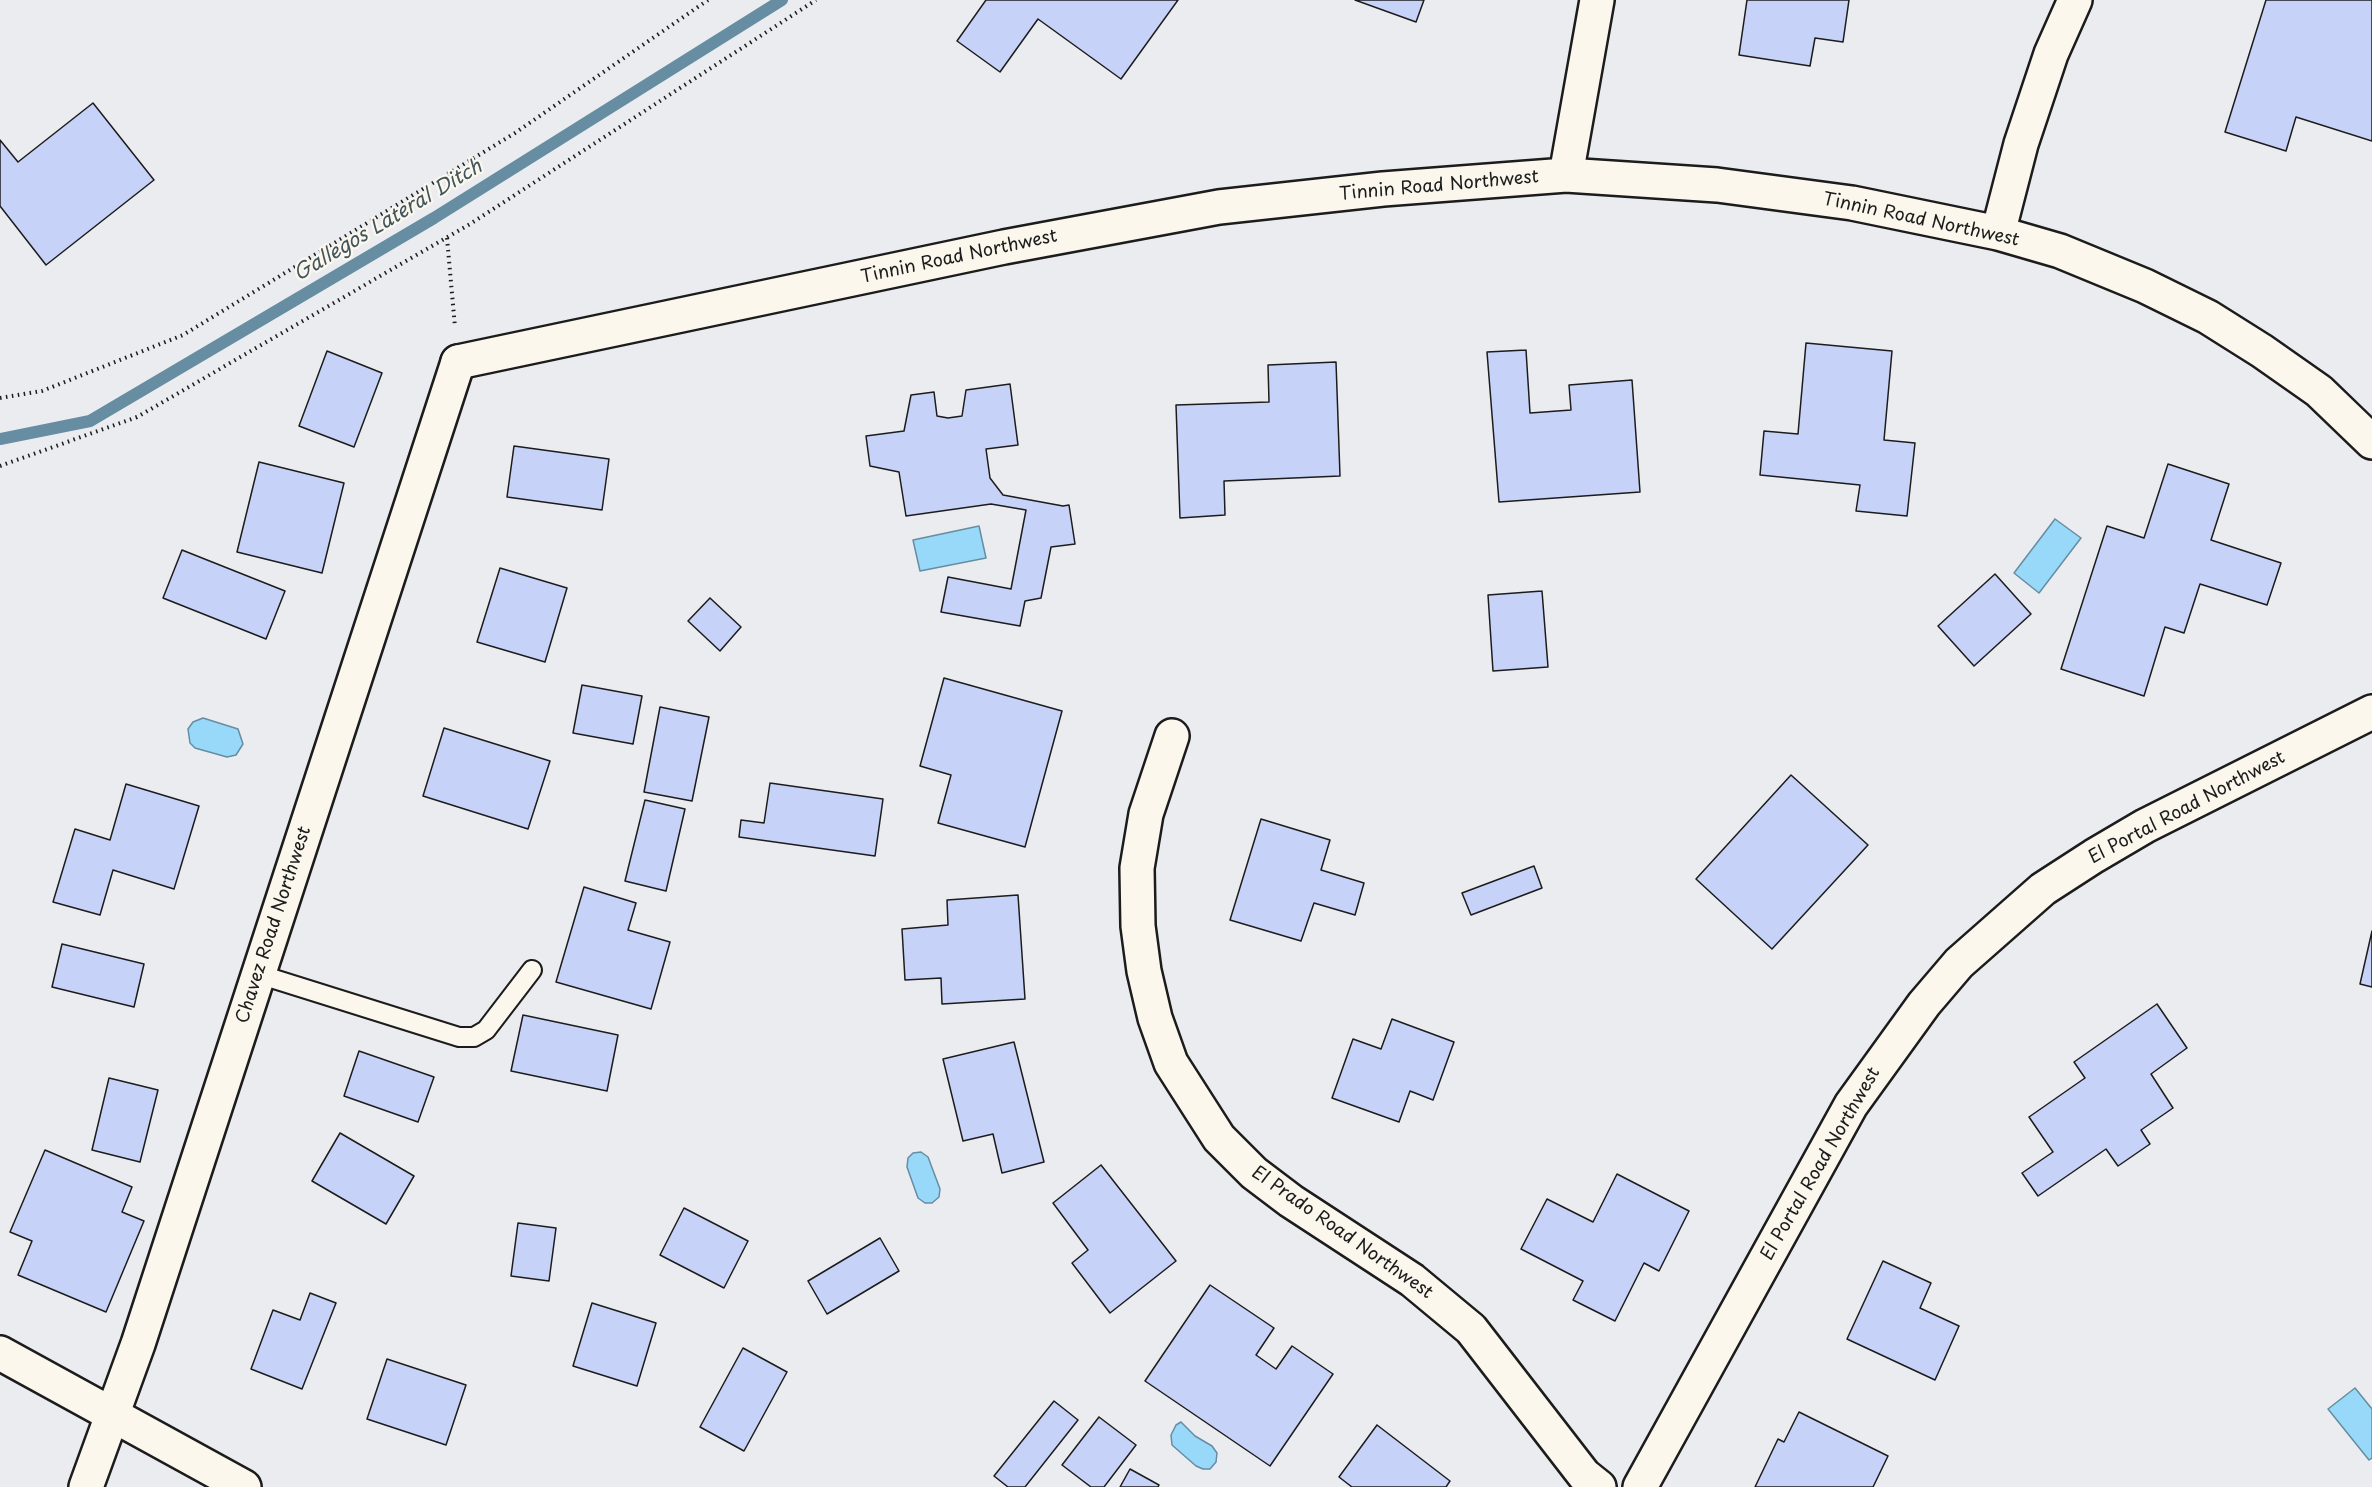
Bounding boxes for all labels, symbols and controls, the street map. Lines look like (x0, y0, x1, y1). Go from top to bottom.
water label: Gallegos Lateral Ditch (289, 155, 487, 287)
street label: Tinnin Road Northwest (1338, 167, 1540, 205)
street label: Tinnin Road Northwest (1821, 189, 2021, 251)
street label: Tinnin Road Northwest (859, 226, 1059, 288)
street label: El Portal Road Northwest (2085, 747, 2289, 869)
street label: Chavez Road Northwest (232, 824, 316, 1026)
street label: El Portal Road Northwest (1757, 1064, 1885, 1264)
street label: El Prado Road Northwest (1247, 1162, 1437, 1304)

